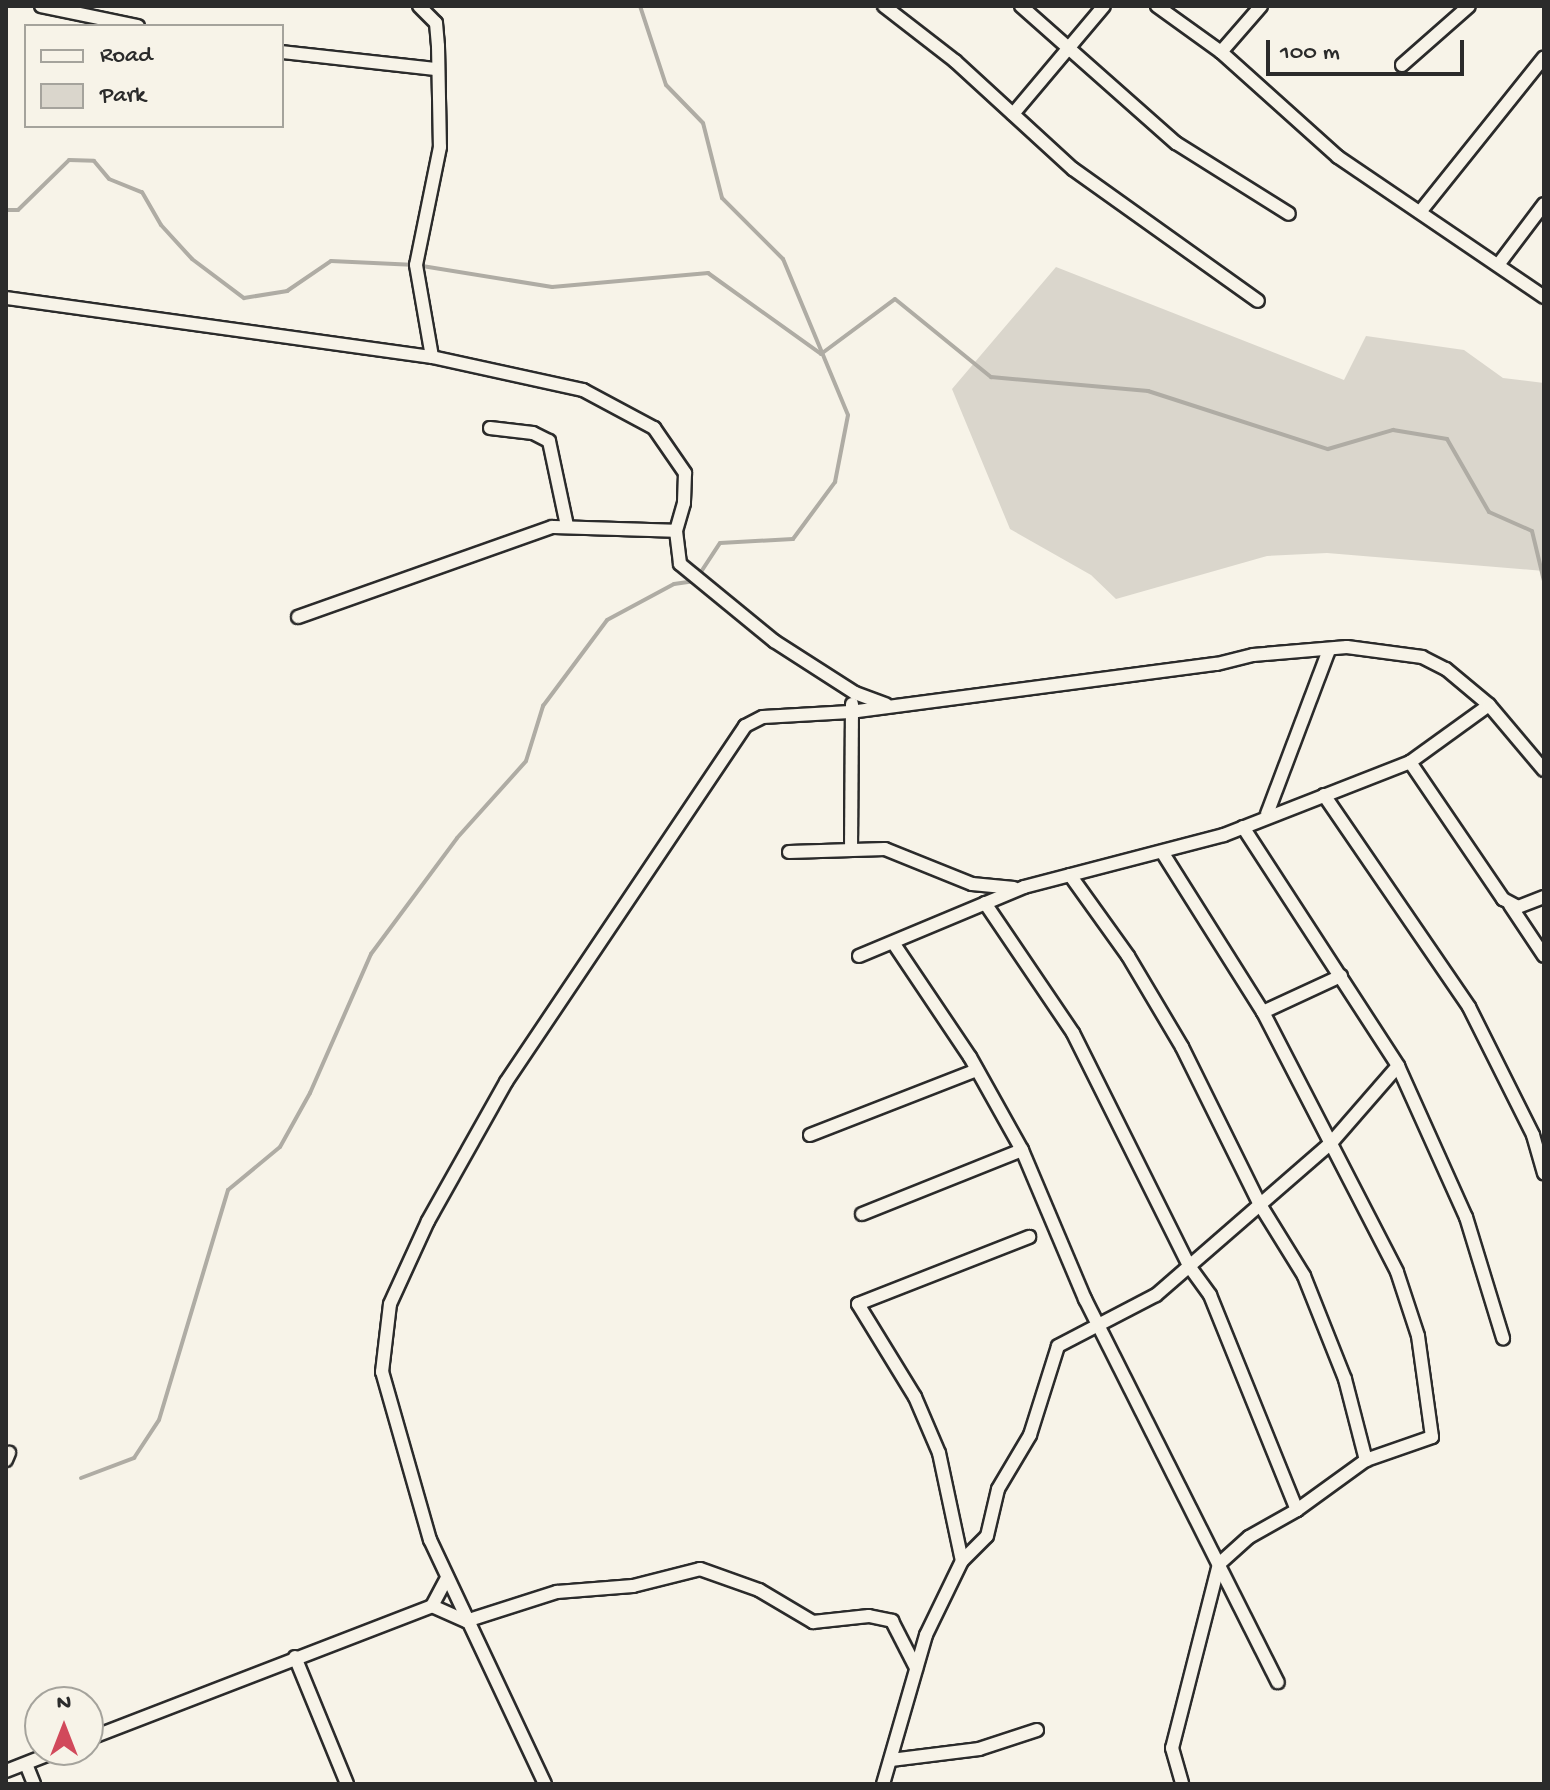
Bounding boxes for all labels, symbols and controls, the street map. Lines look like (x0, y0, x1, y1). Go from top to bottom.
legend (24, 24, 284, 128)
scale bar (1270, 24, 1468, 74)
text: 100 m (1280, 39, 1340, 68)
text: Road (100, 42, 152, 71)
text: Park (100, 82, 146, 111)
north arrow (24, 1686, 104, 1766)
text: N (57, 1691, 71, 1717)

